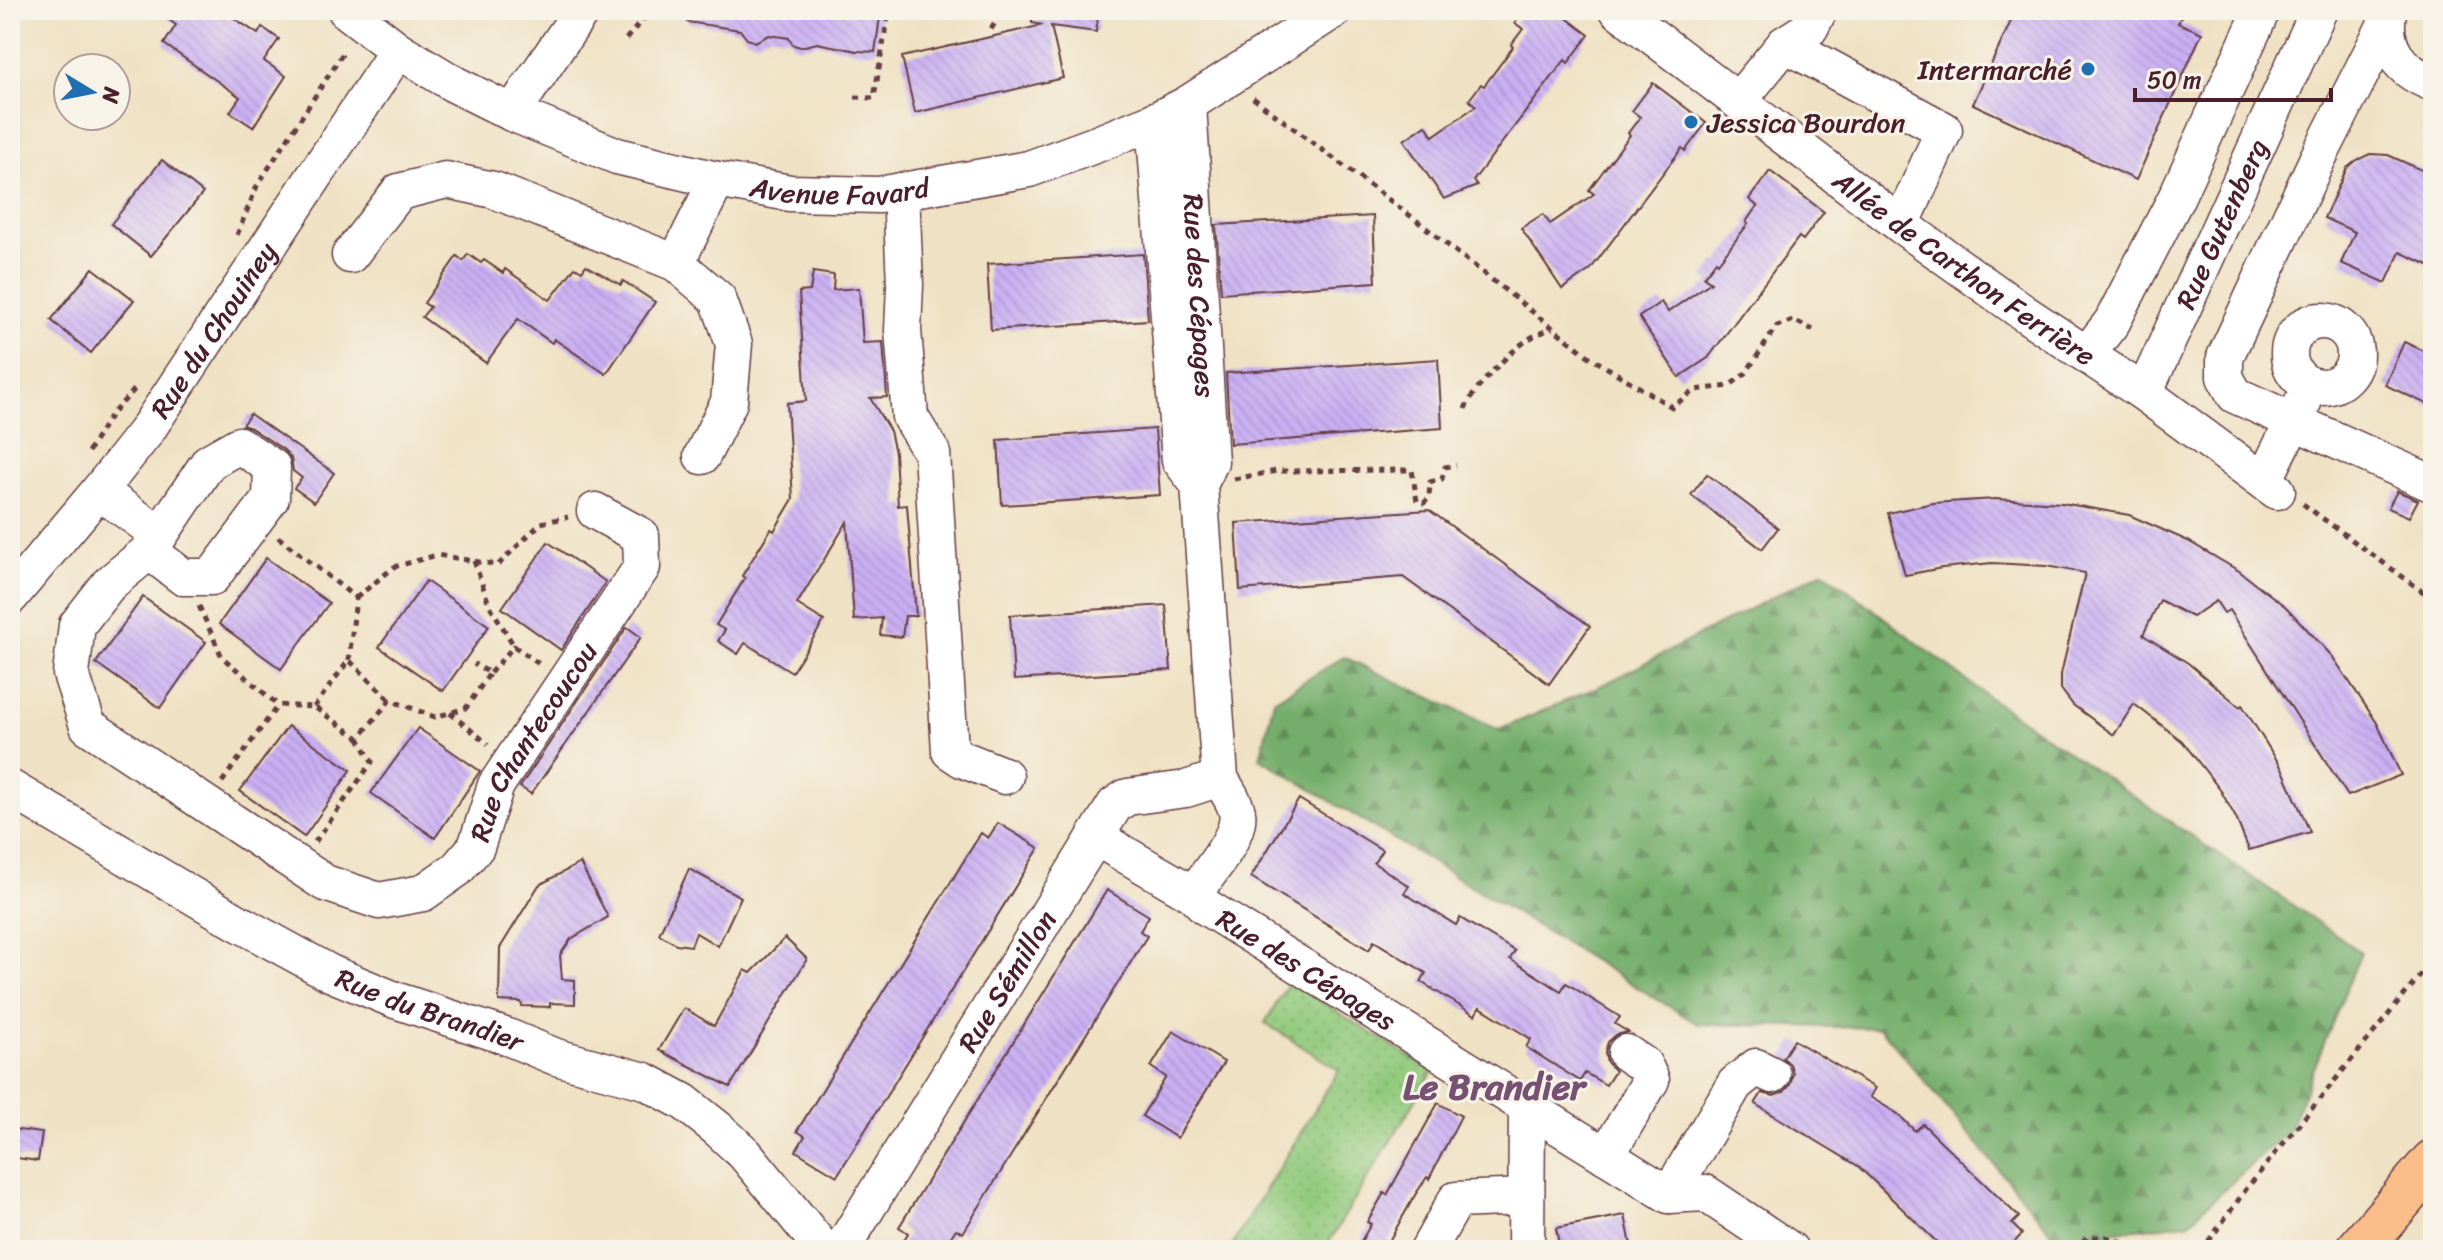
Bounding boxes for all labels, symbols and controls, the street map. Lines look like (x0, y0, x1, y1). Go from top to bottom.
place label: Intermarché (1917, 45, 2072, 94)
north arrow (52, 52, 132, 132)
scale bar (2135, 52, 2331, 102)
text: 50 m (2147, 59, 2202, 101)
marker: Intermarché (2079, 60, 2097, 78)
text: N (91, 84, 132, 107)
place label: Jessica Bourdon (1706, 98, 1906, 147)
marker: Jessica Bourdon (1682, 113, 1700, 131)
street label: Rue Gutenberg (2161, 130, 2282, 317)
street label: Allée de Carthon Ferrière (1821, 156, 2106, 379)
street label: Avenue Favard (745, 162, 935, 220)
street label: Rue des Cépages (1169, 192, 1231, 399)
street label: Rue du Chouiney (136, 231, 290, 429)
street label: Rue Chantecoucou (455, 631, 610, 848)
street label: Rue des Cépages (1207, 895, 1406, 1044)
street label: Rue Sémillon (944, 900, 1070, 1062)
street label: Rue du Brandier (328, 953, 533, 1066)
district label: Le Brandier (1403, 1055, 1588, 1119)

